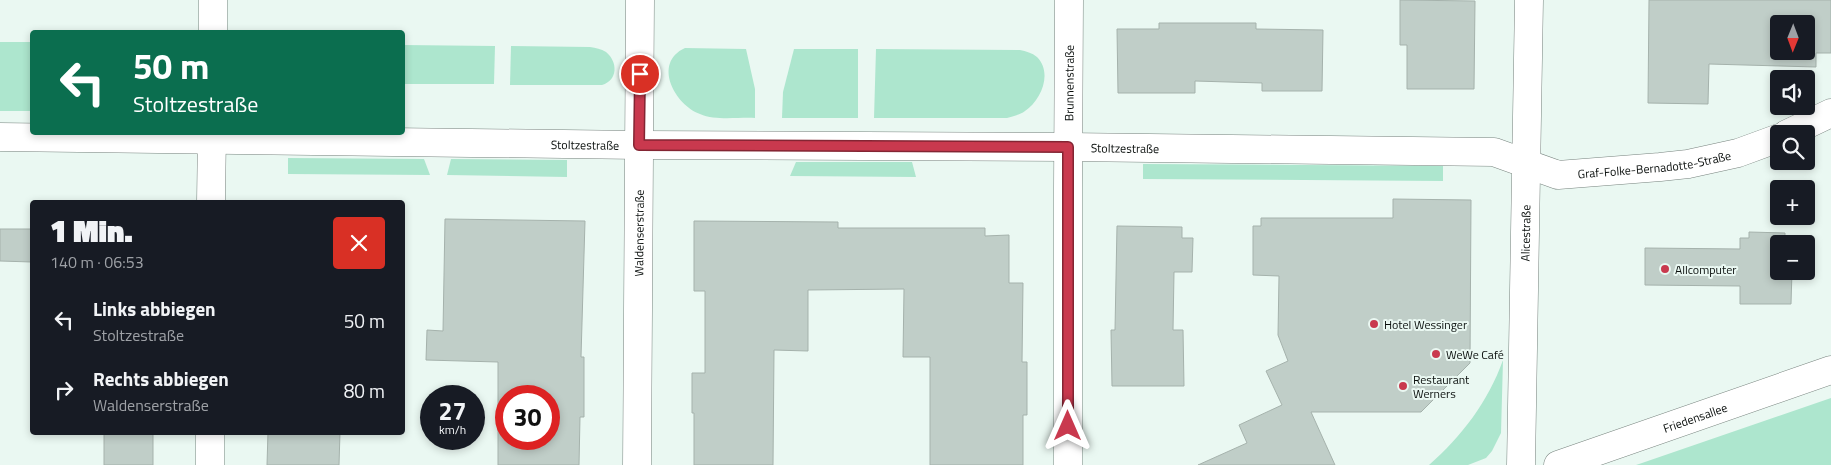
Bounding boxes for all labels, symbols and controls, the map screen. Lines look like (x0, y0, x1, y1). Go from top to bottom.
north arrow (1770, 15, 1815, 60)
map controls (1770, 15, 1815, 280)
text: 50 m (133, 39, 209, 93)
street label: Brunnenstraße (1059, 45, 1078, 121)
icon: left (50, 50, 115, 115)
pin (619, 53, 661, 95)
icon: arrive (626, 60, 654, 88)
button: sound (1770, 70, 1815, 115)
text: Stoltzestraße (133, 87, 258, 121)
button: search (1770, 125, 1815, 170)
street label: Stoltzestraße (551, 134, 619, 154)
street label: Stoltzestraße (1091, 138, 1159, 158)
street label: Graf-Folke-Bernadotte-Straße (1577, 145, 1733, 183)
button: + (1770, 180, 1815, 225)
street label: Waldenserstraße (629, 190, 648, 277)
street label: Alicestraße (1515, 205, 1535, 262)
text: 1 Min. (50, 208, 133, 254)
button: close (333, 217, 385, 269)
button: − (1770, 235, 1815, 280)
text: 140 m · 06:53 (50, 250, 144, 274)
place label: Allcomputer (1675, 260, 1736, 279)
marker: Allcomputer (1659, 263, 1671, 275)
text: Links abbiegen (93, 294, 216, 323)
icon: left (50, 306, 78, 334)
text: 50 m (344, 306, 385, 335)
place label: Hotel Wessinger (1384, 315, 1467, 334)
marker: Hotel Wessinger (1368, 318, 1380, 330)
text: Stoltzestraße (93, 323, 184, 347)
place label: WeWe Café (1446, 345, 1504, 364)
marker: WeWe Café (1430, 348, 1442, 360)
text: Rechts abbiegen (93, 364, 229, 393)
place label: Restaurant Werners (1413, 370, 1470, 403)
icon: right (50, 376, 78, 404)
text: 80 m (344, 376, 385, 405)
marker: Restaurant Werners (1397, 380, 1409, 392)
speed limit sign: 30 (495, 385, 560, 450)
text: 27 (438, 392, 467, 430)
text: Waldenserstraße (93, 393, 209, 417)
street label: Friedensallee (1660, 397, 1730, 437)
position arrow (1041, 399, 1093, 451)
text: km/h (439, 420, 466, 439)

